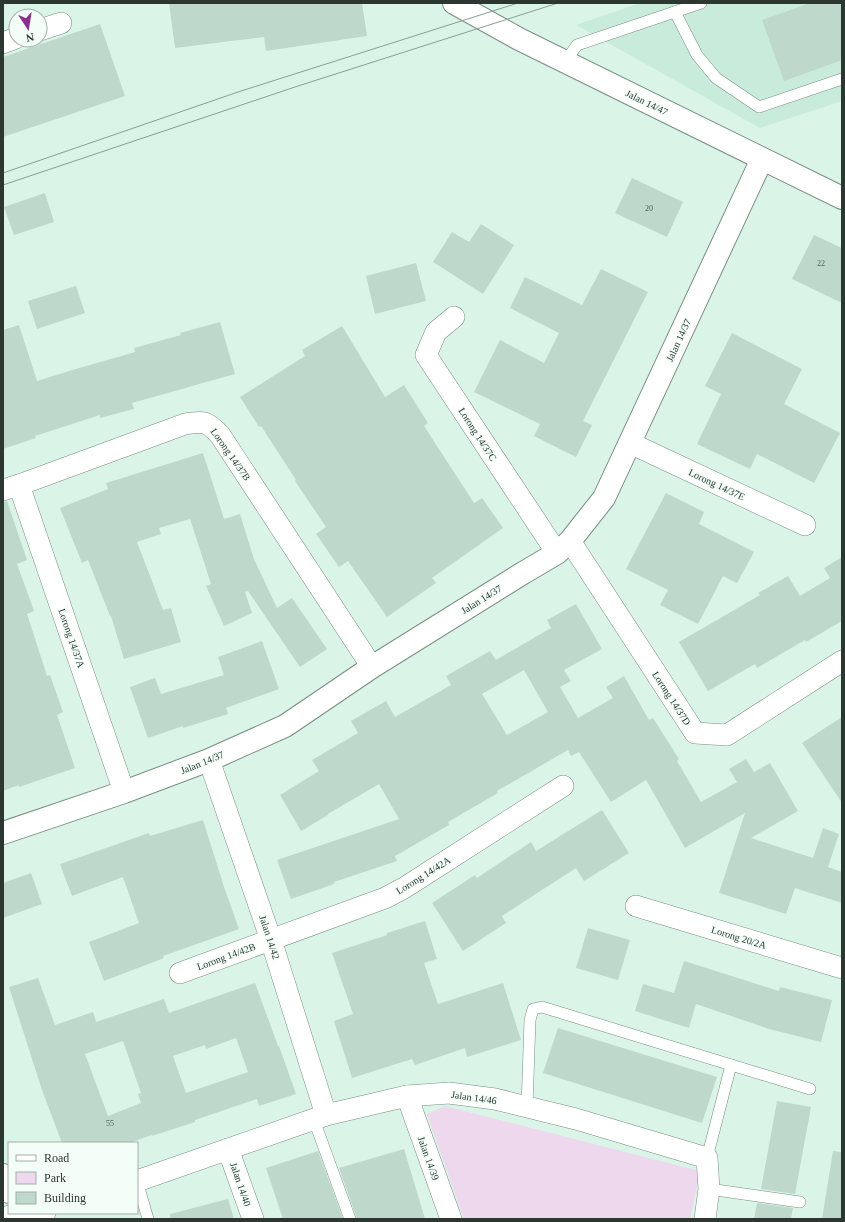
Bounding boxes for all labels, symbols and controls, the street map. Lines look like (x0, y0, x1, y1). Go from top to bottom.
north arrow (8, 8, 48, 48)
text: N (25, 31, 35, 44)
street label: Jalan 14/47 (624, 87, 670, 117)
house number: 20 (645, 204, 653, 213)
house number: 22 (817, 259, 825, 268)
street label: Jalan 14/37 (664, 317, 693, 363)
street label: Lorong 14/37C (456, 406, 499, 463)
street label: Lorong 14/37B (208, 426, 253, 483)
street label: Lorong 14/37E (687, 467, 747, 502)
street label: Jalan 14/37 (459, 583, 504, 616)
street label: Lorong 14/37A (56, 607, 87, 670)
street label: Lorong 14/37D (650, 669, 693, 727)
street label: Jalan 14/37 (179, 749, 225, 776)
street label: Lorong 14/42A (394, 854, 453, 897)
street label: Jalan 14/42 (257, 914, 282, 961)
street label: Lorong 20/2A (710, 924, 768, 951)
street label: Lorong 14/42B (195, 941, 257, 972)
street label: Jalan 14/46 (450, 1089, 497, 1106)
house number: 55 (106, 1119, 114, 1128)
street label: Jalan 14/39 (416, 1135, 442, 1182)
legend (8, 1142, 138, 1214)
text: Road (44, 1151, 69, 1165)
street label: Jalan 14/40 (228, 1161, 253, 1208)
text: Park (44, 1171, 66, 1185)
text: Building (44, 1191, 86, 1205)

